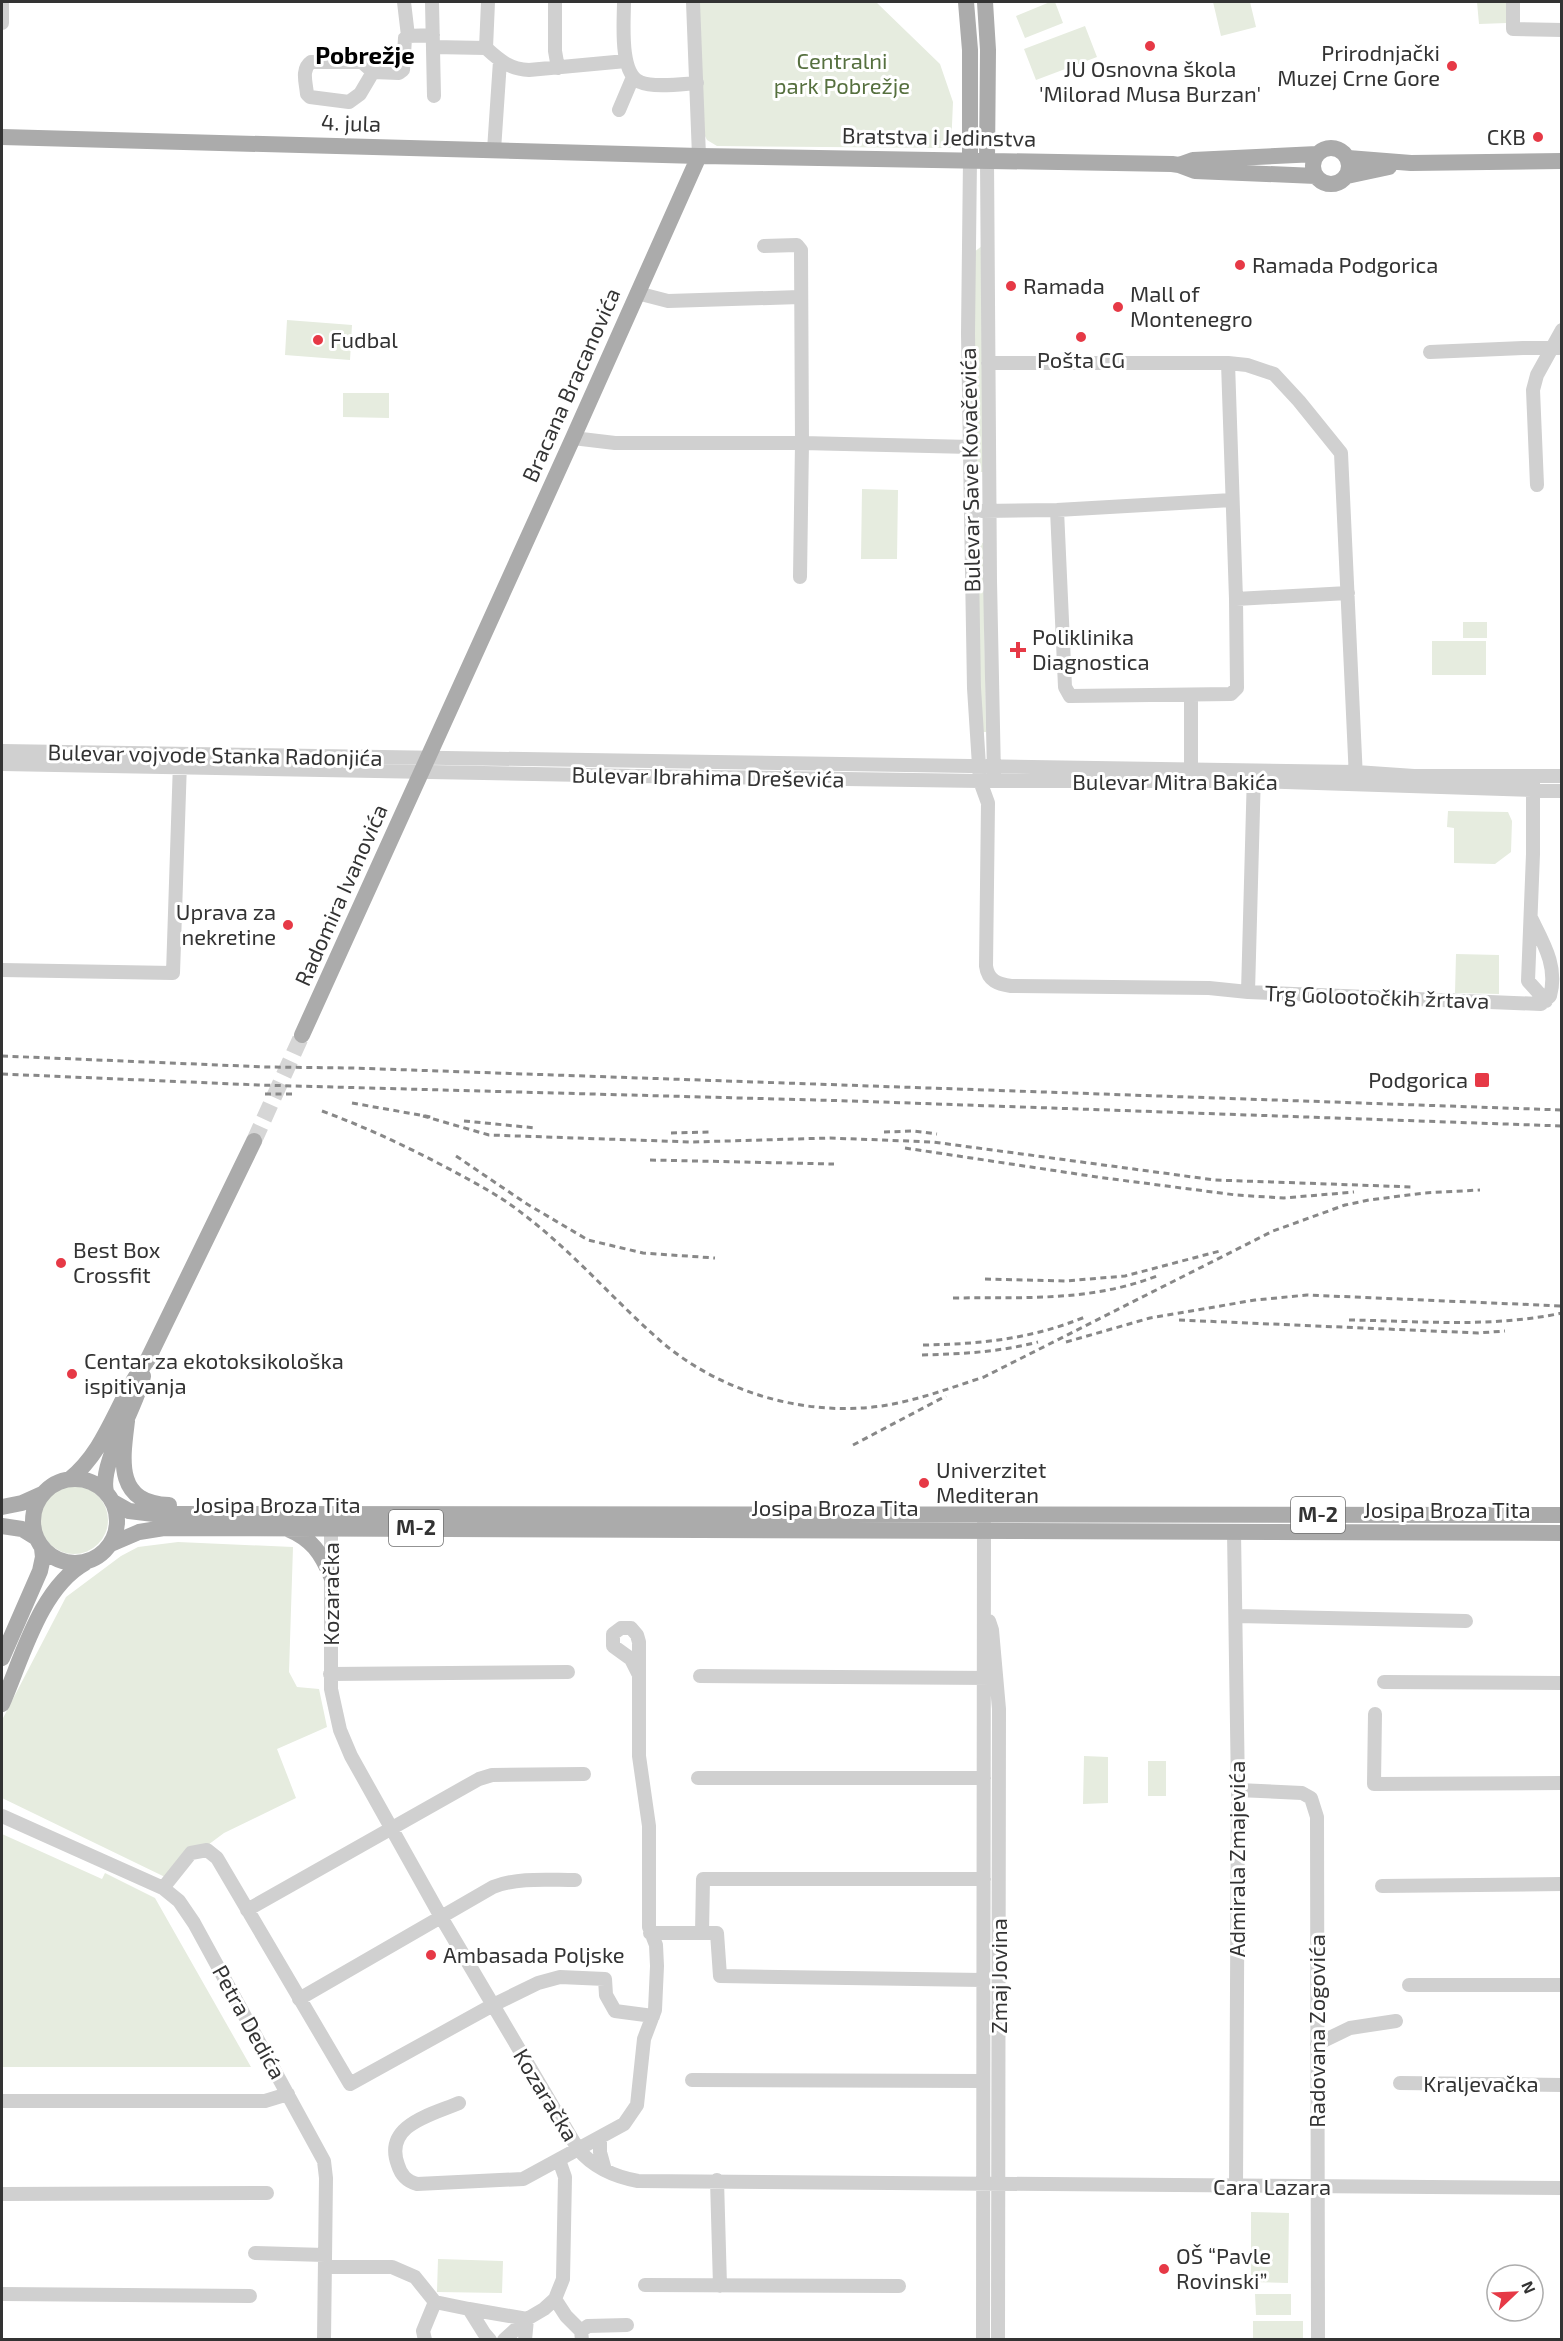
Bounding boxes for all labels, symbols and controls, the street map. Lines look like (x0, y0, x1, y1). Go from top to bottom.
marker: JU Osnovna škola 'Milorad Musa Burzan' (1143, 39, 1157, 53)
place label: Prirodnjački Muzej Crne Gore (1277, 39, 1440, 91)
district label: Pobrežje (315, 40, 415, 69)
park label: Centralni park Pobrežje (774, 47, 910, 99)
place label: JU Osnovna škola 'Milorad Musa Burzan' (1039, 55, 1261, 106)
marker: Prirodnjački Muzej Crne Gore (1445, 59, 1459, 73)
street label: 4. jula (320, 108, 382, 137)
street label: Bratstva i Jedinstva (842, 121, 1036, 151)
place label: CKB (1487, 123, 1526, 149)
marker: CKB (1531, 130, 1545, 144)
place label: Ramada Podgorica (1252, 251, 1438, 277)
marker: Ramada Podgorica (1233, 258, 1247, 272)
place label: Ramada (1023, 272, 1105, 298)
marker: Ramada (1004, 279, 1018, 293)
place label: Mall of Montenegro (1130, 280, 1253, 331)
street label: Bracana Bracanovića (516, 284, 625, 486)
marker: Mall of Montenegro (1111, 300, 1125, 314)
place label: Fudbal (330, 326, 398, 352)
marker: Pošta CG (1074, 330, 1088, 344)
marker: Fudbal (311, 333, 325, 347)
place label: Pošta CG (1037, 346, 1125, 372)
street label: Bulevar Save Kovačevića (954, 347, 984, 593)
place label: Poliklinika Diagnostica (1032, 623, 1150, 674)
marker: Poliklinika Diagnostica (1009, 641, 1027, 659)
street label: Bulevar vojvode Stanka Radonjića (47, 738, 383, 771)
street label: Bulevar Ibrahima Dreševića (571, 761, 845, 791)
street label: Bulevar Mitra Bakića (1072, 768, 1278, 794)
street label: Radomira Ivanovića (288, 800, 392, 989)
place label: Uprava za nekretine (176, 898, 276, 949)
marker: Uprava za nekretine (281, 918, 295, 932)
street label: Trg Golootočkih žrtava (1264, 979, 1490, 1013)
place label: Podgorica (1368, 1066, 1468, 1092)
marker: Podgorica (1473, 1071, 1491, 1089)
place label: Best Box Crossfit (73, 1236, 161, 1287)
marker: Best Box Crossfit (54, 1256, 68, 1270)
place label: Centar za ekotoksikološka ispitivanja (84, 1347, 344, 1399)
marker: Centar za ekotoksikološka ispitivanja (65, 1367, 79, 1381)
place label: Univerzitet Mediteran (936, 1456, 1046, 1507)
marker: Univerzitet Mediteran (917, 1476, 931, 1490)
street label: Josipa Broza Tita (193, 1491, 361, 1517)
street label: Josipa Broza Tita (751, 1494, 919, 1520)
street label: Josipa Broza Tita (1363, 1496, 1531, 1522)
road number: M-2 (1291, 1497, 1345, 1533)
road number: M-2 (389, 1510, 443, 1546)
street label: Kozaračka (317, 1542, 343, 1646)
street label: Admirala Zmajevića (1223, 1761, 1250, 1957)
street label: Zmaj Jovina (985, 1918, 1012, 2034)
street label: Radovana Zogovića (1303, 1934, 1329, 2128)
place label: Ambasada Poljske (443, 1941, 625, 1968)
marker: Ambasada Poljske (424, 1948, 438, 1962)
street label: Petra Dedića (208, 1960, 292, 2083)
street label: Kozaračka (509, 2043, 585, 2146)
street label: Kraljevačka (1423, 2070, 1539, 2097)
street label: Cara Lazara (1213, 2173, 1331, 2199)
place label: OŠ “Pavle Rovinski” (1176, 2242, 1271, 2293)
marker: OŠ “Pavle Rovinski” (1157, 2262, 1171, 2276)
north arrow (1485, 2263, 1545, 2323)
text: N (1518, 2278, 1540, 2296)

